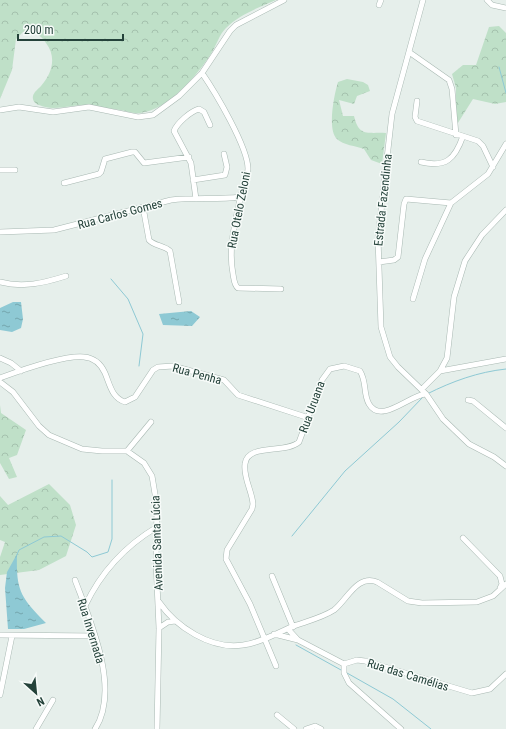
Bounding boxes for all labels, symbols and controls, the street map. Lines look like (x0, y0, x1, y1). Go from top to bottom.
scale bar (18, 16, 123, 42)
text: 200 m (24, 23, 54, 37)
street label: Estrada Fazendinha (371, 153, 395, 247)
street label: Rua Otelo Zeloni (225, 171, 253, 249)
street label: Rua Carlos Gomes (76, 196, 164, 232)
street label: Rua Penha (171, 361, 223, 387)
street label: Rua Uruana (296, 379, 328, 435)
street label: Avenida Santa Lúcia (148, 495, 166, 591)
street label: Rua Invernada (74, 597, 108, 665)
street label: Rua das Camélias (366, 656, 450, 694)
north arrow (16, 673, 56, 713)
text: N (34, 694, 46, 709)

